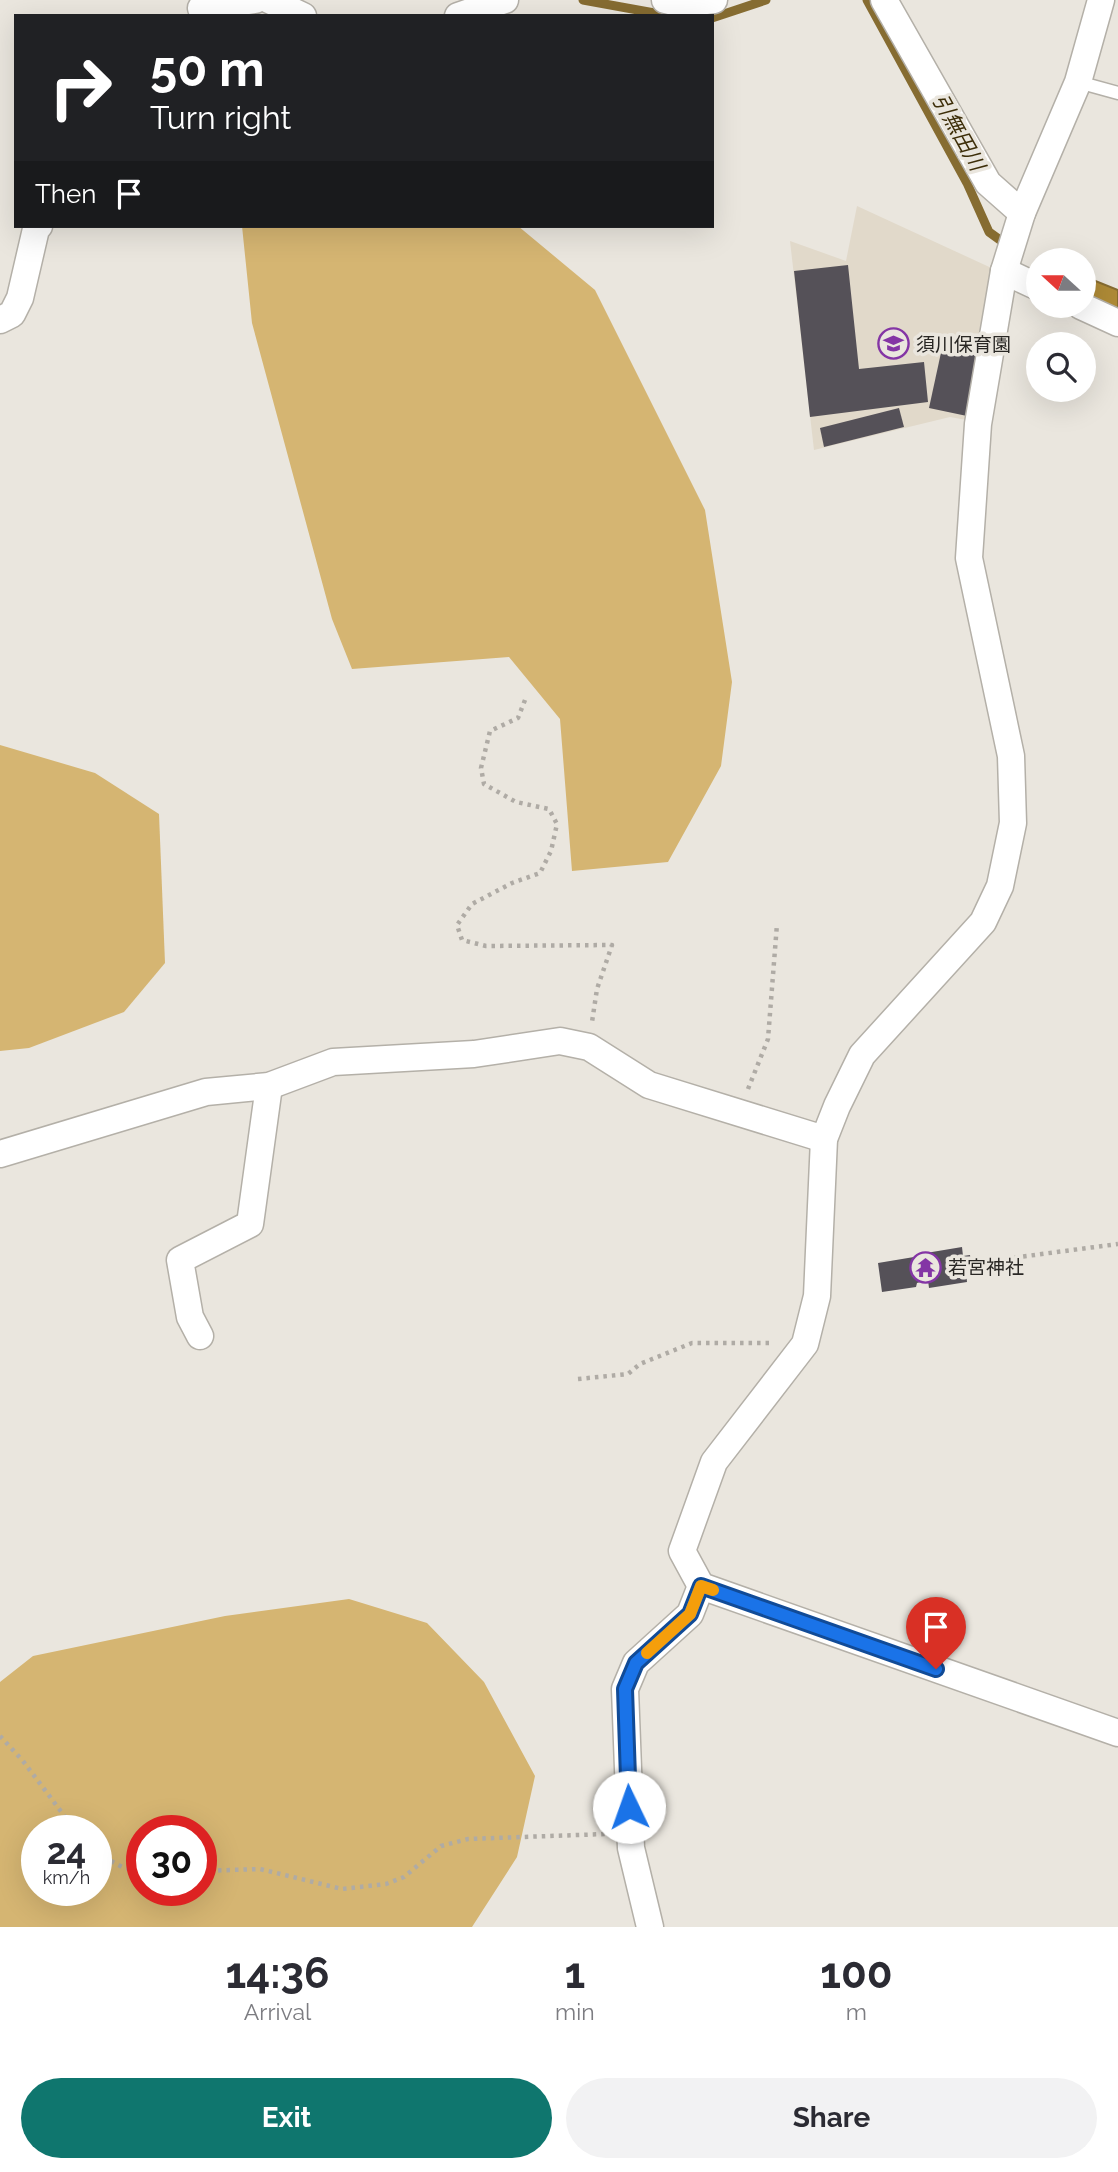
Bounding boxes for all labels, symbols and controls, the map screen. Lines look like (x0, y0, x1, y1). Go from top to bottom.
text: 50 m (150, 40, 265, 97)
icon: right (35, 42, 126, 133)
water label: 引無田川 (928, 89, 991, 177)
text: Turn right (150, 99, 291, 136)
icon: arrive (110, 175, 148, 213)
text: Then (35, 179, 96, 209)
north arrow (1026, 248, 1096, 318)
map controls (1026, 248, 1096, 402)
school or university icon: 須川保育園 (876, 327, 910, 361)
button: search (1026, 332, 1096, 402)
place label: 須川保育園 (916, 333, 1011, 355)
temple icon: 若宮神社 (908, 1250, 942, 1284)
place label: 若宮神社 (948, 1256, 1024, 1278)
pin (906, 1597, 966, 1669)
icon: arrive (917, 1608, 955, 1646)
position arrow (592, 1770, 666, 1844)
speed limit sign: 30 (126, 1815, 217, 1906)
text: 24 (47, 1831, 86, 1872)
text: km/h (43, 1867, 90, 1888)
text: 14:36 (226, 1949, 330, 1998)
text: 1 (564, 1949, 585, 1998)
text: 100 (820, 1949, 892, 1998)
text: Arrival (244, 1998, 311, 2025)
text: min (555, 1998, 595, 2025)
text: m (846, 1998, 867, 2025)
button: Exit (21, 2078, 552, 2158)
button: Share (566, 2078, 1097, 2158)

